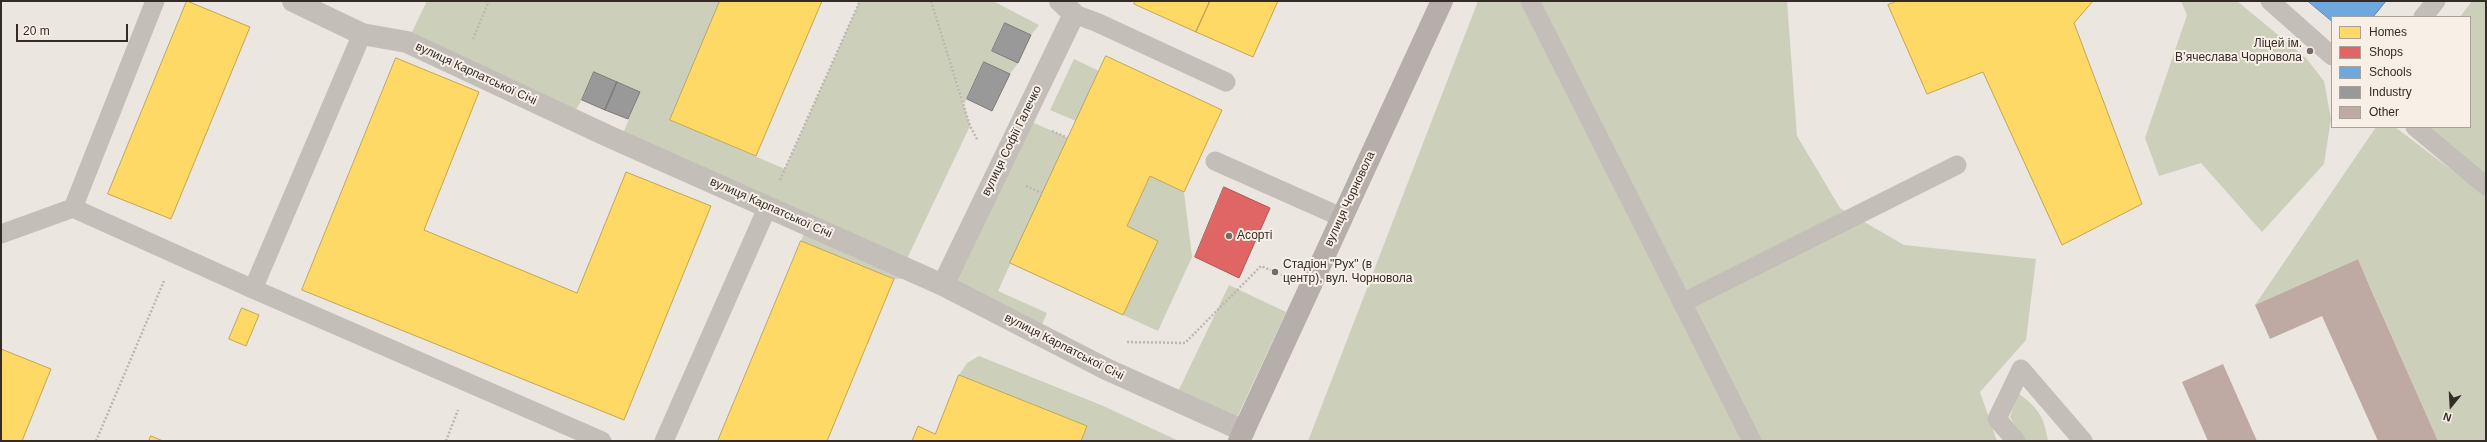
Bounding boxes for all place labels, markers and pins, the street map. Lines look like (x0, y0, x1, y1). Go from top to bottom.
place label: Ліцей ім. Вʼячеслава Чорновола (2175, 37, 2302, 65)
marker: Ліцей ім. Вʼячеслава Чорновола (2305, 46, 2315, 56)
place label: Асорті (1237, 229, 1272, 243)
marker: Асорті (1224, 231, 1234, 241)
place label: Стадіон "Рух" (в центр), вул. Чорновола (1283, 258, 1412, 286)
marker: Стадіон "Рух" (в центр), вул. Чорновола (1270, 267, 1280, 277)

